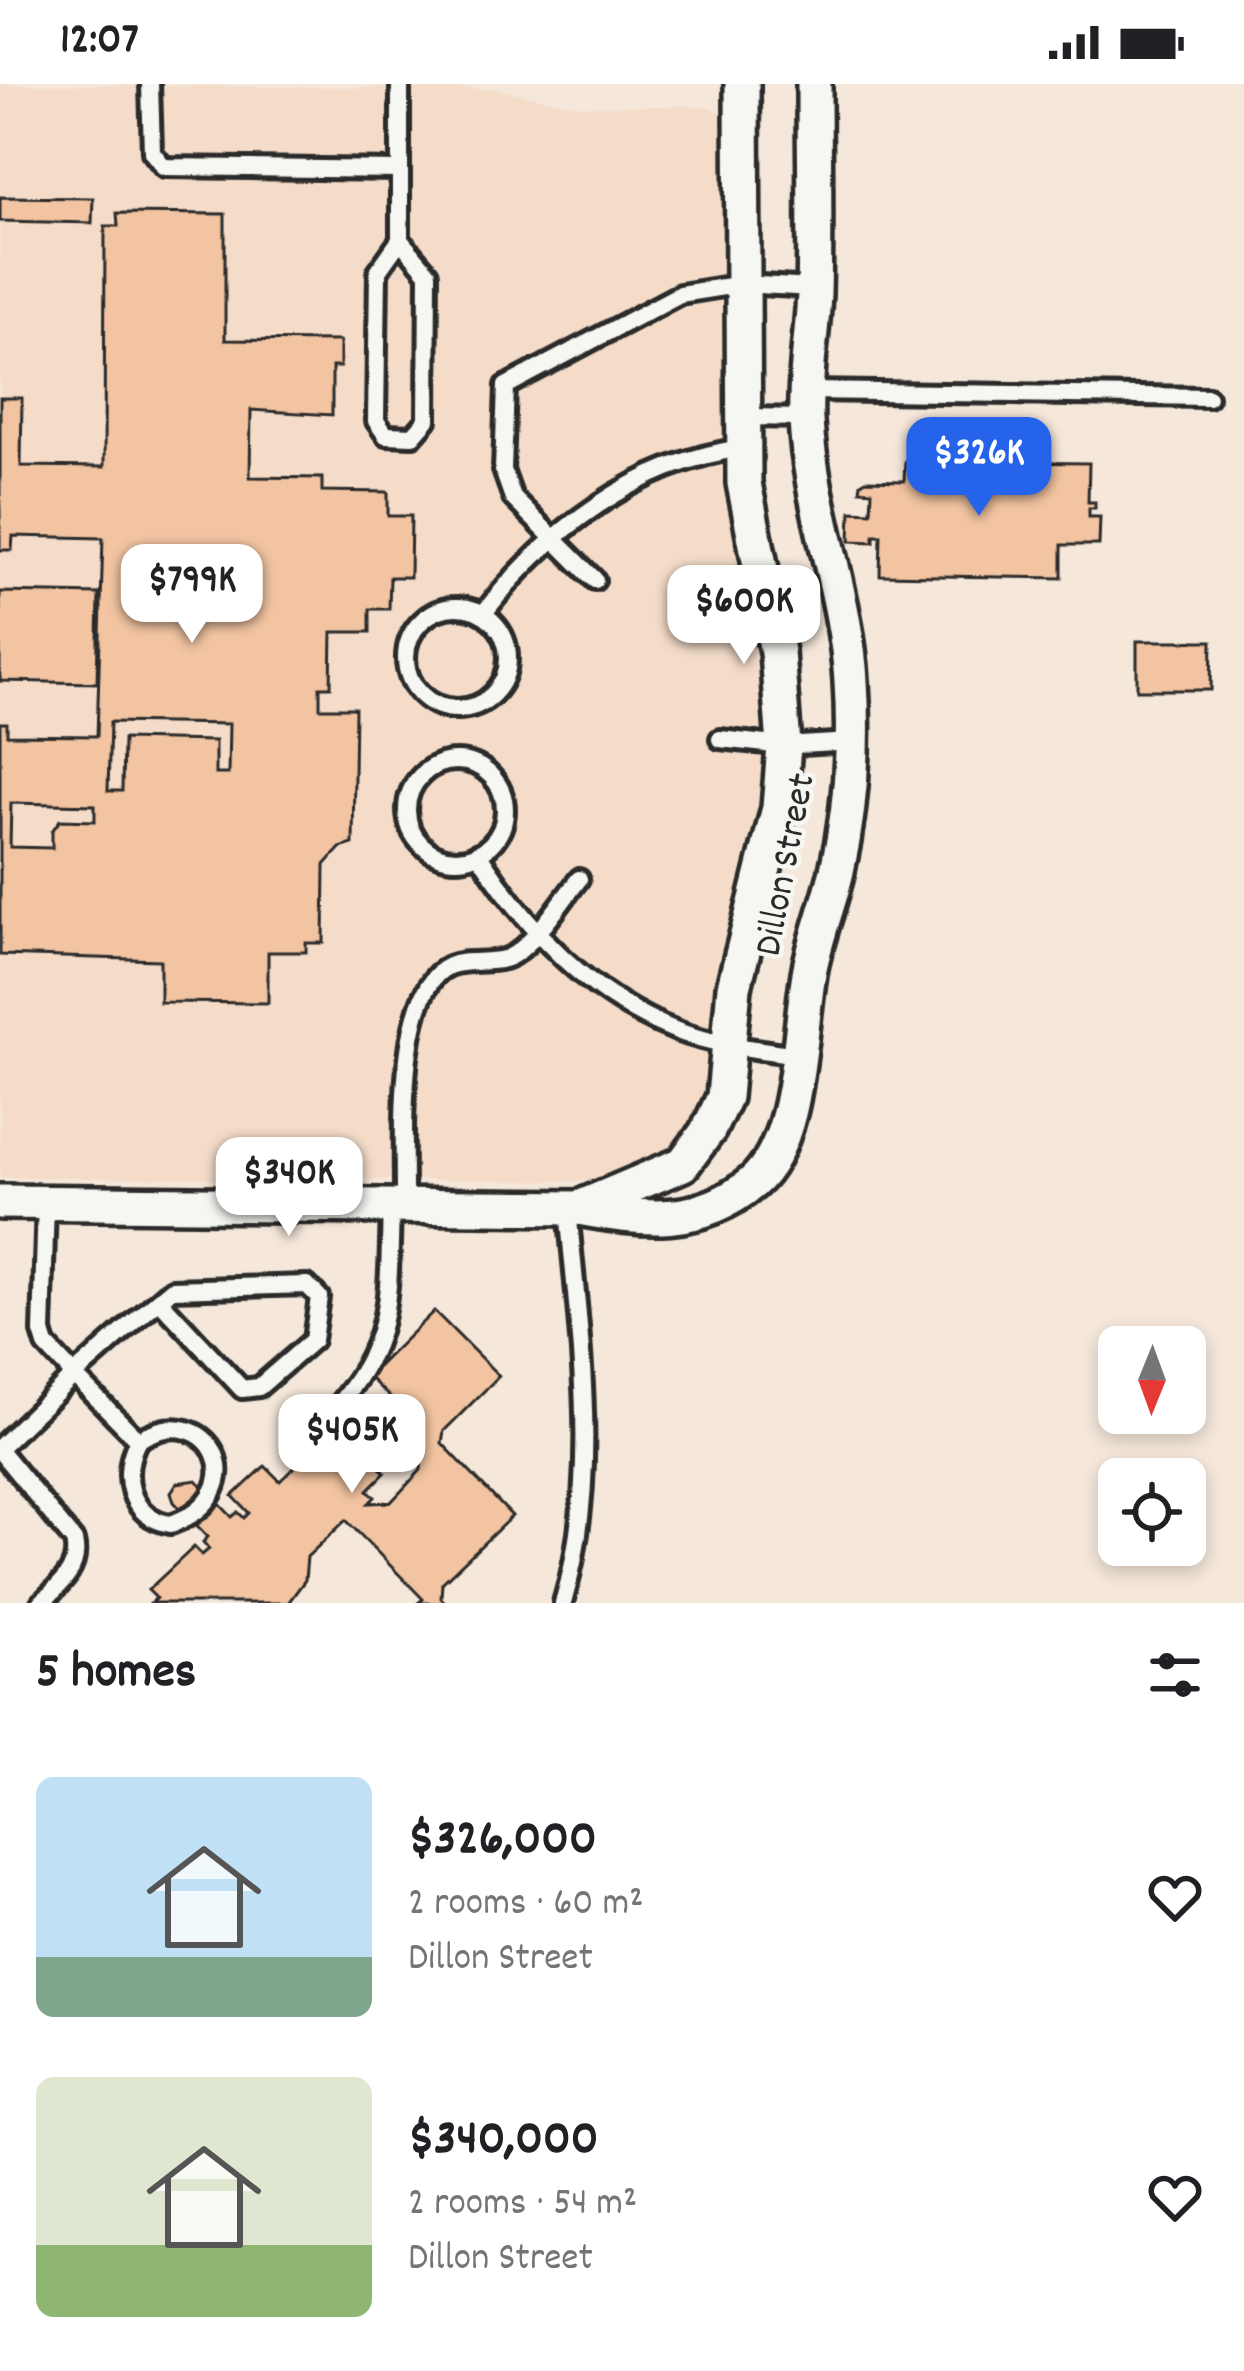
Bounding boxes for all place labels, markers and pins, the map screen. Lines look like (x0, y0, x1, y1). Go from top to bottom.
pin: $326K (895, 417, 1063, 519)
pin: $799K (108, 544, 276, 646)
pin: $600K (660, 565, 828, 667)
pin: $340K (205, 1137, 373, 1239)
pin: $405K (268, 1394, 436, 1496)

